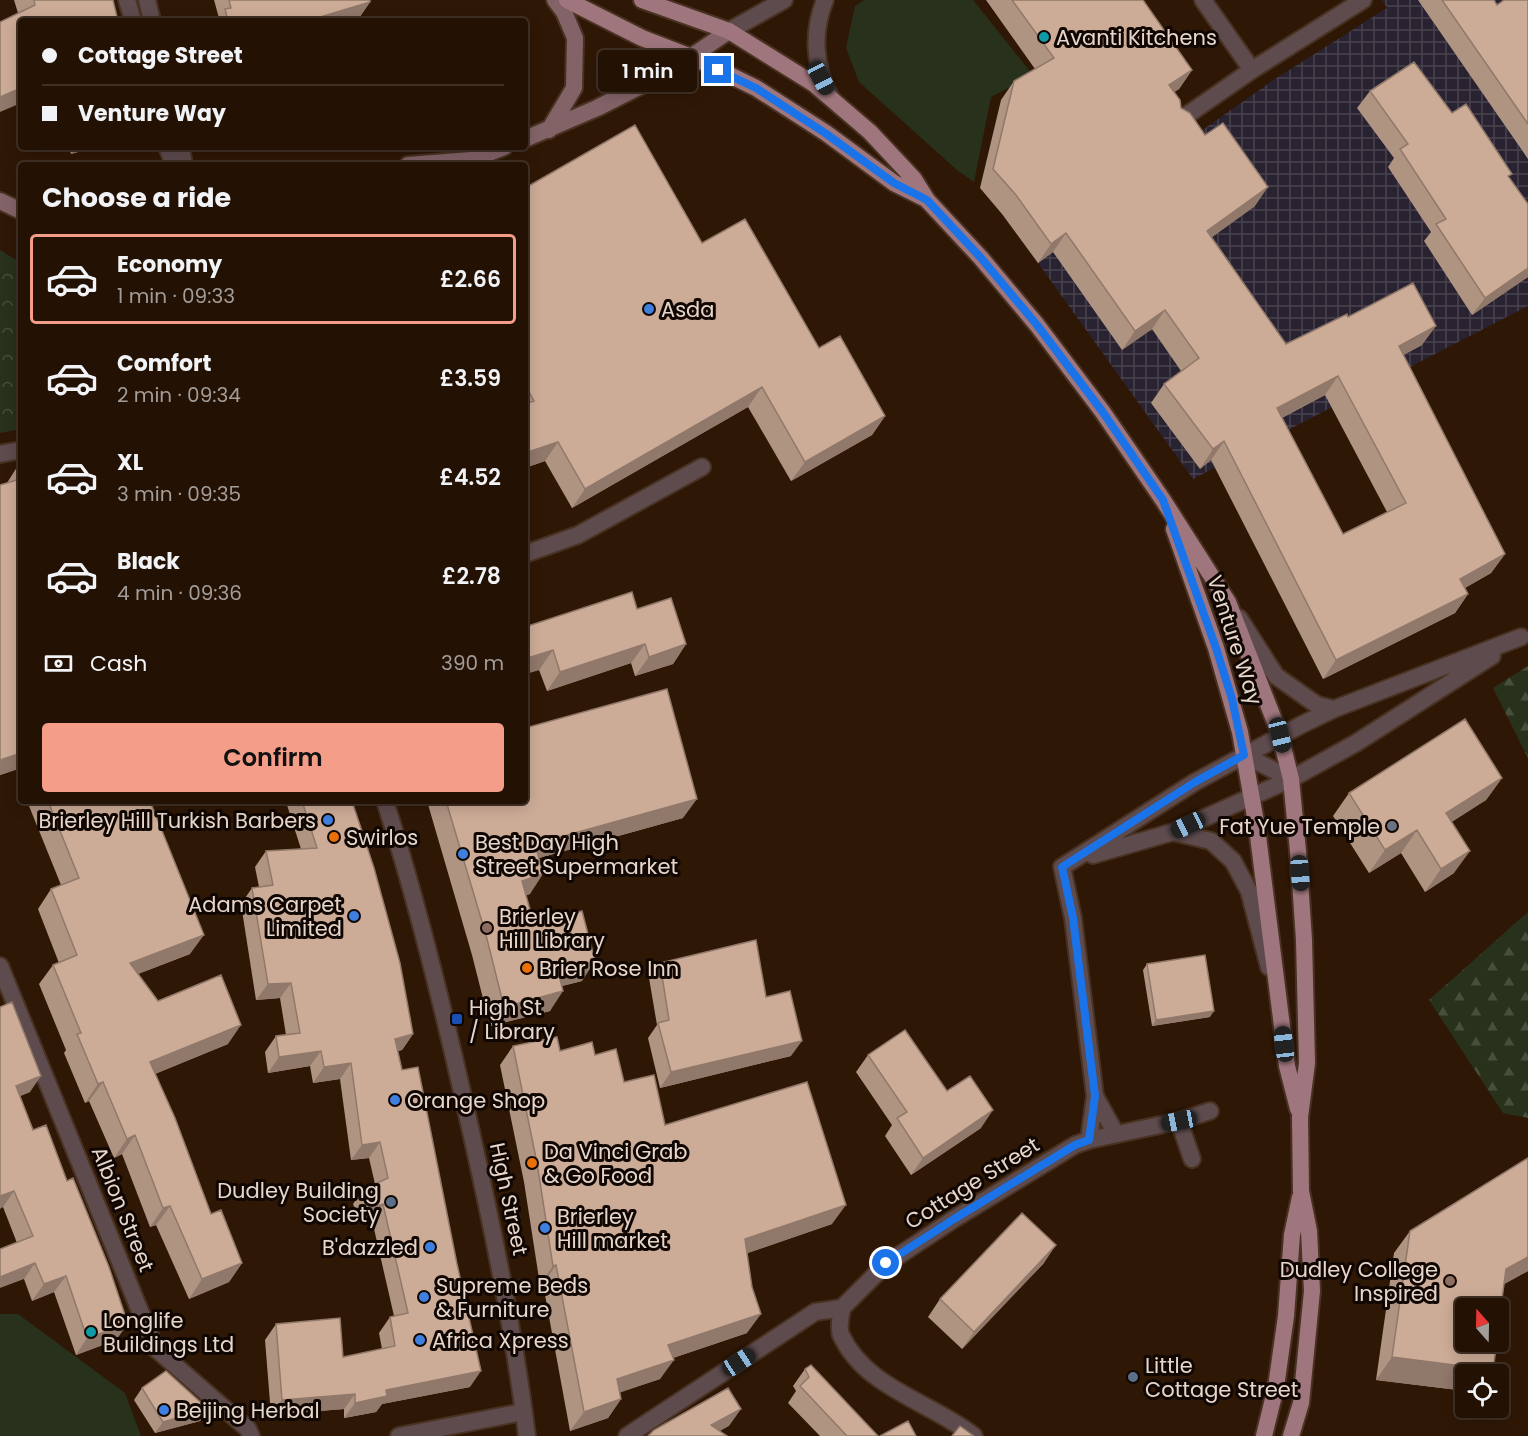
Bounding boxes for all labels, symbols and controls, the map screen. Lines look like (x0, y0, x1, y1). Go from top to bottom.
place label: Avanti Kitchens (1056, 23, 1217, 52)
marker: Avanti Kitchens (1037, 30, 1051, 44)
text: Cottage Street (78, 40, 243, 71)
callout: 1 min (598, 49, 697, 91)
route end (704, 56, 731, 83)
text: 1 min (622, 57, 673, 85)
car (805, 58, 837, 98)
text: Venture Way (78, 98, 226, 129)
text: Choose a ride (42, 179, 231, 216)
text: Economy (117, 249, 222, 280)
icon: car (45, 252, 99, 306)
text: £2.66 (440, 264, 501, 295)
text: 1 min · 09:33 (117, 282, 235, 310)
place label: Asda (661, 295, 715, 324)
marker: Asda (642, 302, 656, 316)
text: Comfort (117, 348, 211, 379)
icon: car (45, 351, 99, 405)
text: £3.59 (440, 363, 501, 394)
text: 2 min · 09:34 (117, 381, 241, 409)
text: XL (117, 447, 143, 478)
icon: car (45, 450, 99, 504)
text: £4.52 (440, 462, 501, 493)
text: 3 min · 09:35 (117, 480, 241, 508)
text: Black (117, 546, 180, 577)
icon: car (45, 549, 99, 603)
text: £2.78 (442, 561, 501, 592)
street label: Venture Way (1200, 571, 1270, 709)
text: 4 min · 09:36 (117, 579, 242, 607)
icon: cash (42, 647, 75, 680)
text: Cash (90, 648, 147, 679)
text: 390 m (441, 649, 504, 677)
car (1267, 715, 1293, 755)
button: Confirm (42, 723, 504, 792)
place label: Brierley Hill Turkish Barbers (38, 806, 316, 835)
car (1168, 809, 1208, 841)
place label: Fat Yue Temple (1219, 812, 1380, 841)
marker: Brierley Hill Turkish Barbers (321, 813, 335, 827)
marker: Fat Yue Temple (1385, 819, 1399, 833)
place label: Swirlos (346, 823, 418, 852)
place label: Best Day High Street Supermarket (475, 828, 678, 881)
marker: Swirlos (327, 830, 341, 844)
marker: Best Day High Street Supermarket (456, 847, 470, 861)
car (1290, 854, 1310, 892)
place label: Adams Carpet Limited (188, 890, 342, 943)
place label: Brierley Hill Library (499, 902, 605, 955)
marker: Adams Carpet Limited (347, 909, 361, 923)
marker: Brierley Hill Library (480, 921, 494, 935)
place label: Brier Rose Inn (539, 954, 679, 983)
marker: Brier Rose Inn (520, 961, 534, 975)
place label: High St / Library (469, 993, 555, 1046)
marker: High St / Library (450, 1012, 464, 1026)
car (1273, 1025, 1295, 1063)
place label: Orange Shop (407, 1086, 545, 1115)
marker: Orange Shop (388, 1093, 402, 1107)
car (1160, 1109, 1198, 1133)
street label: Cottage Street (899, 1130, 1045, 1236)
place label: Da Vinci Grab & Go Food (544, 1137, 688, 1190)
street label: High Street (483, 1140, 535, 1258)
street label: Albion Street (85, 1142, 161, 1276)
marker: Da Vinci Grab & Go Food (525, 1156, 539, 1170)
place label: Dudley Building Society (217, 1176, 379, 1229)
marker: Dudley Building Society (384, 1195, 398, 1209)
place label: Brierley Hill market (557, 1202, 668, 1255)
marker: Brierley Hill market (538, 1221, 552, 1235)
place label: B'dazzled (322, 1233, 418, 1262)
marker: B'dazzled (423, 1240, 437, 1254)
route start (872, 1249, 899, 1276)
place label: Dudley College Inspired (1280, 1255, 1438, 1308)
place label: Supreme Beds & Furniture (436, 1271, 588, 1324)
marker: Dudley College Inspired (1443, 1274, 1457, 1288)
marker: Supreme Beds & Furniture (417, 1290, 431, 1304)
north arrow (1455, 1298, 1509, 1352)
map controls (1455, 1298, 1509, 1418)
place label: Longlife Buildings Ltd (103, 1306, 234, 1359)
marker: Longlife Buildings Ltd (84, 1325, 98, 1339)
place label: Africa Xpress (432, 1326, 569, 1355)
marker: Africa Xpress (413, 1333, 427, 1347)
car (719, 1345, 759, 1379)
place label: Little Cottage Street (1145, 1351, 1298, 1404)
button: locate (1455, 1364, 1509, 1418)
marker: Little Cottage Street (1126, 1370, 1140, 1384)
place label: Beijing Herbal (176, 1396, 320, 1425)
marker: Beijing Herbal (157, 1403, 171, 1417)

